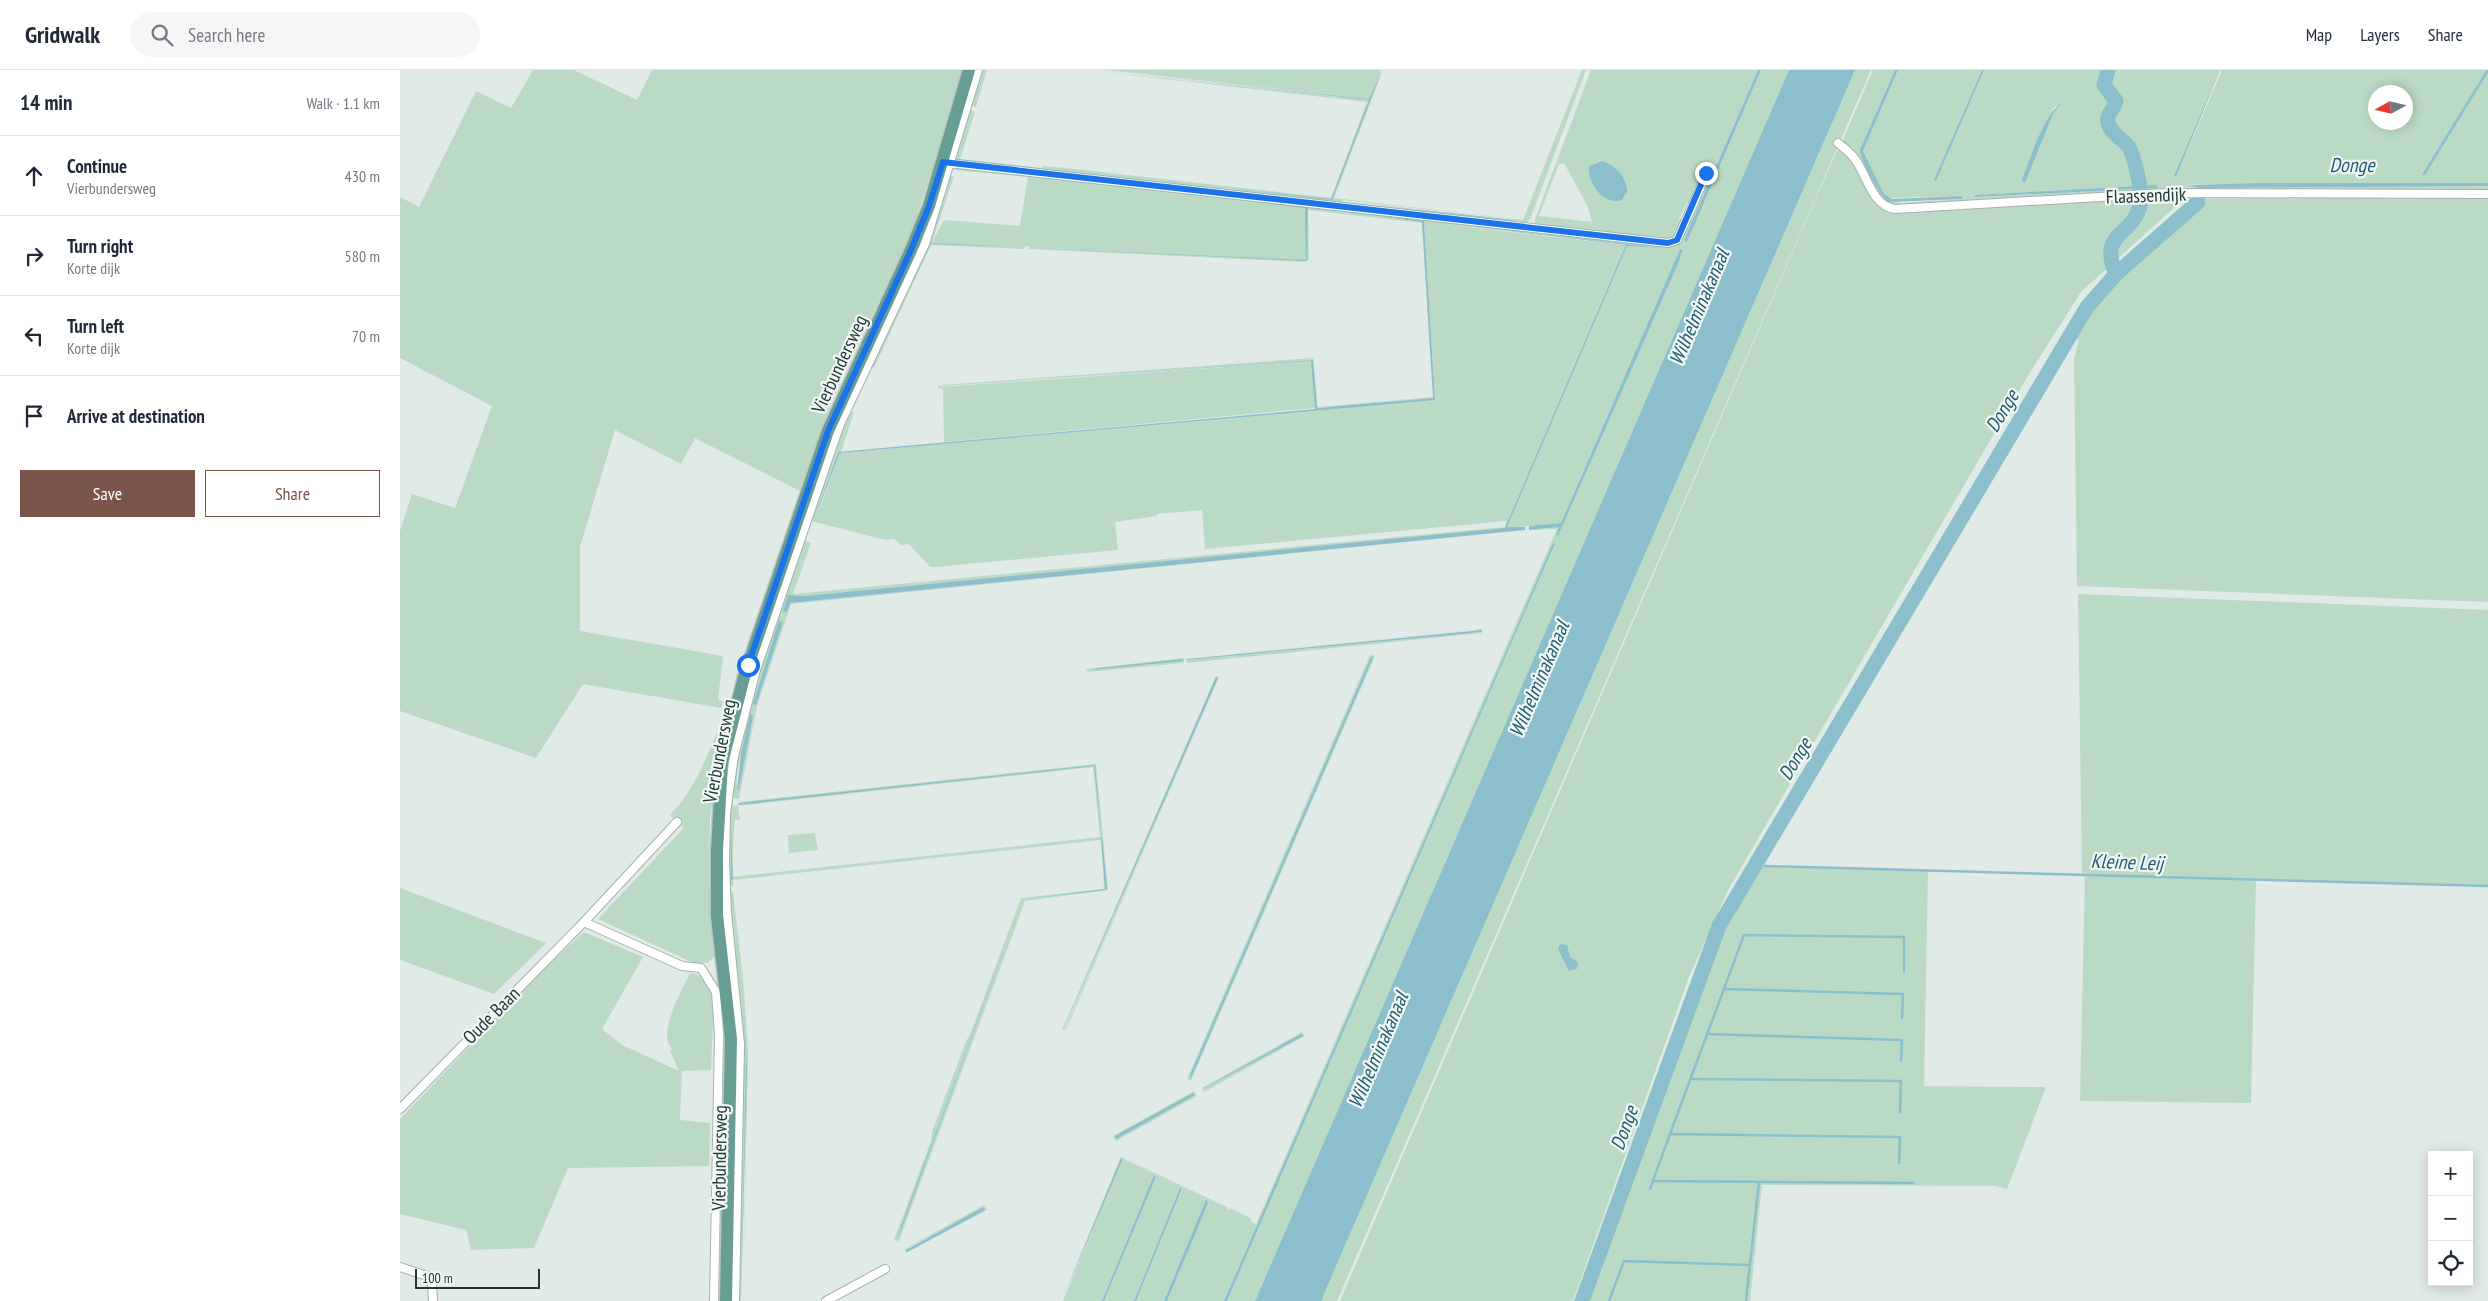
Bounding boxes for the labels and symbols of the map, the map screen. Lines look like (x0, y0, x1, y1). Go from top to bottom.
north arrow (2368, 85, 2413, 130)
water label: Donge (2330, 152, 2376, 178)
route end (1695, 162, 1718, 185)
street label: Flaassendijk (2105, 182, 2187, 208)
water label: Wilhelminakanaal (1663, 243, 1736, 369)
street label: Vierbundersweg (805, 311, 872, 418)
water label: Donge (1979, 384, 2026, 437)
water label: Wilhelminakanaal (1503, 615, 1576, 741)
route start (737, 654, 760, 677)
street label: Vierbundersweg (697, 697, 741, 806)
water label: Donge (1772, 732, 1819, 785)
water label: Kleine Leij (2090, 848, 2166, 876)
street label: Oude Baan (457, 981, 525, 1049)
water label: Wilhelminakanaal (1342, 986, 1415, 1112)
water label: Donge (1604, 1101, 1644, 1154)
street label: Vierbundersweg (706, 1105, 732, 1212)
scale bar (415, 1266, 540, 1289)

